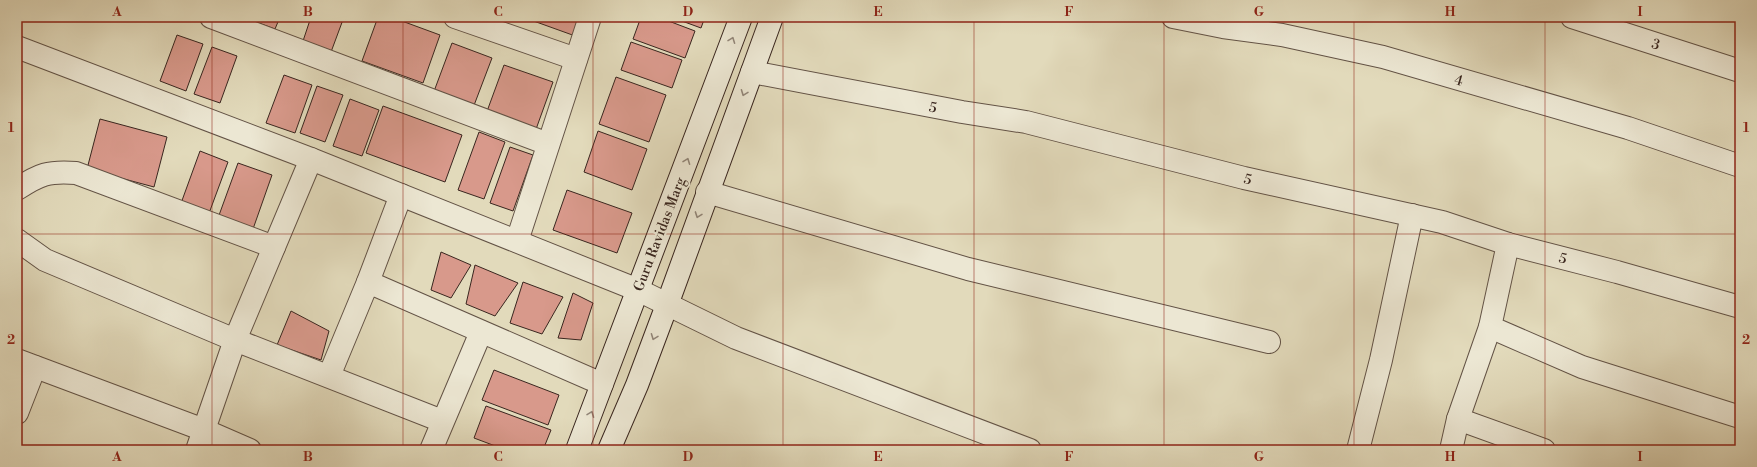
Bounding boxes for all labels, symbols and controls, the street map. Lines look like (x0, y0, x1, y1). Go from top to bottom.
text: A (111, 4, 122, 20)
text: B (303, 4, 313, 20)
text: C (493, 4, 503, 20)
text: D (683, 4, 693, 20)
text: E (873, 4, 883, 20)
text: F (1064, 4, 1074, 20)
text: G (1254, 4, 1265, 20)
text: H (1445, 4, 1456, 20)
text: I (1637, 4, 1643, 20)
street label: 3 (1649, 35, 1662, 55)
one-way arrow (728, 36, 736, 43)
street label: 4 (1452, 71, 1465, 91)
one-way arrow (741, 90, 749, 97)
street label: 5 (927, 98, 939, 118)
text: 1 (8, 120, 15, 136)
text: 1 (1743, 120, 1750, 136)
one-way arrow (682, 158, 690, 165)
street label: 5 (1242, 170, 1254, 190)
street label: Guru Ravidas Marg (630, 174, 690, 294)
one-way arrow (695, 211, 703, 218)
street label: 5 (1557, 249, 1569, 269)
text: 2 (7, 332, 15, 348)
text: 2 (1742, 332, 1750, 348)
one-way arrow (651, 333, 659, 340)
one-way arrow (586, 410, 594, 417)
text: A (111, 449, 122, 465)
text: B (303, 449, 313, 465)
text: C (493, 449, 503, 465)
text: D (683, 449, 693, 465)
text: E (873, 449, 883, 465)
text: F (1064, 449, 1074, 465)
text: G (1254, 449, 1265, 465)
text: H (1445, 449, 1456, 465)
text: I (1637, 449, 1643, 465)

